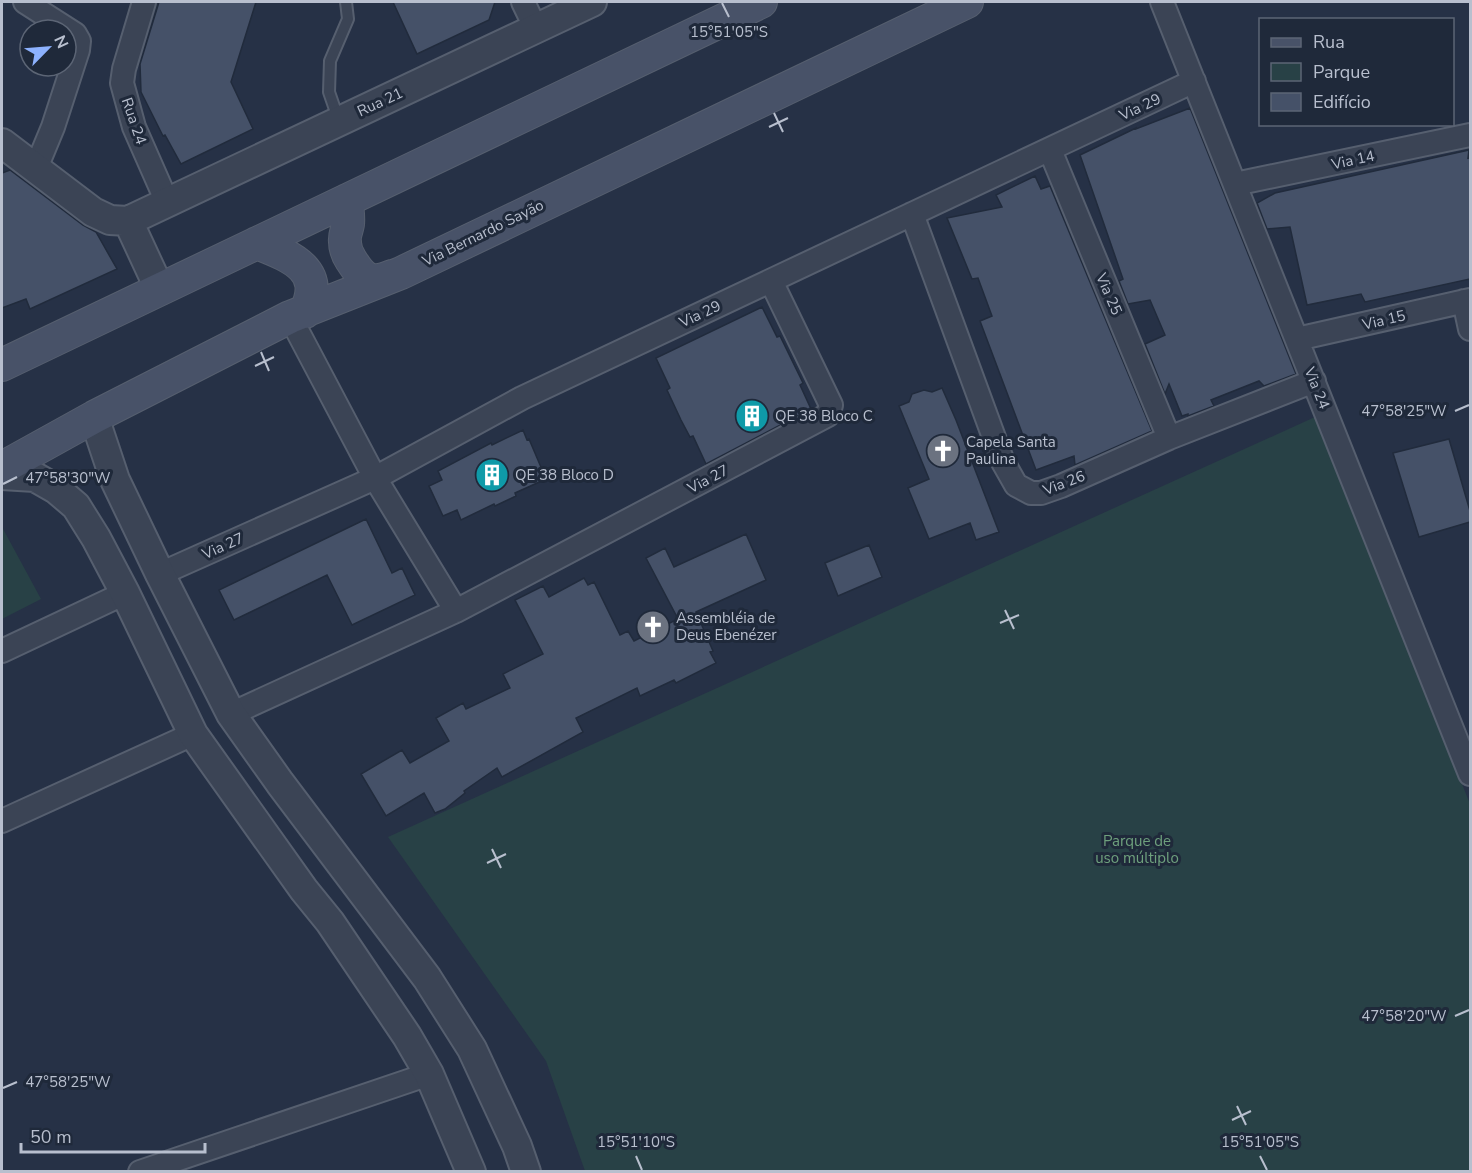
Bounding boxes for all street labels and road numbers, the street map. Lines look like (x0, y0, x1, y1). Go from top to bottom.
street label: Rua 21 (354, 83, 406, 121)
street label: Via 29 (1115, 89, 1164, 126)
street label: Rua 24 (117, 95, 151, 147)
street label: Via 14 (1329, 146, 1376, 175)
street label: Via Bernardo Sayão (418, 195, 547, 272)
street label: Via 25 (1091, 269, 1127, 318)
street label: Via 29 (675, 296, 724, 333)
street label: Via 15 (1360, 305, 1408, 335)
street label: Via 24 (1299, 363, 1334, 412)
street label: Via 27 (683, 460, 732, 499)
street label: Via 26 (1039, 466, 1088, 501)
street label: Via 27 (198, 528, 247, 564)

